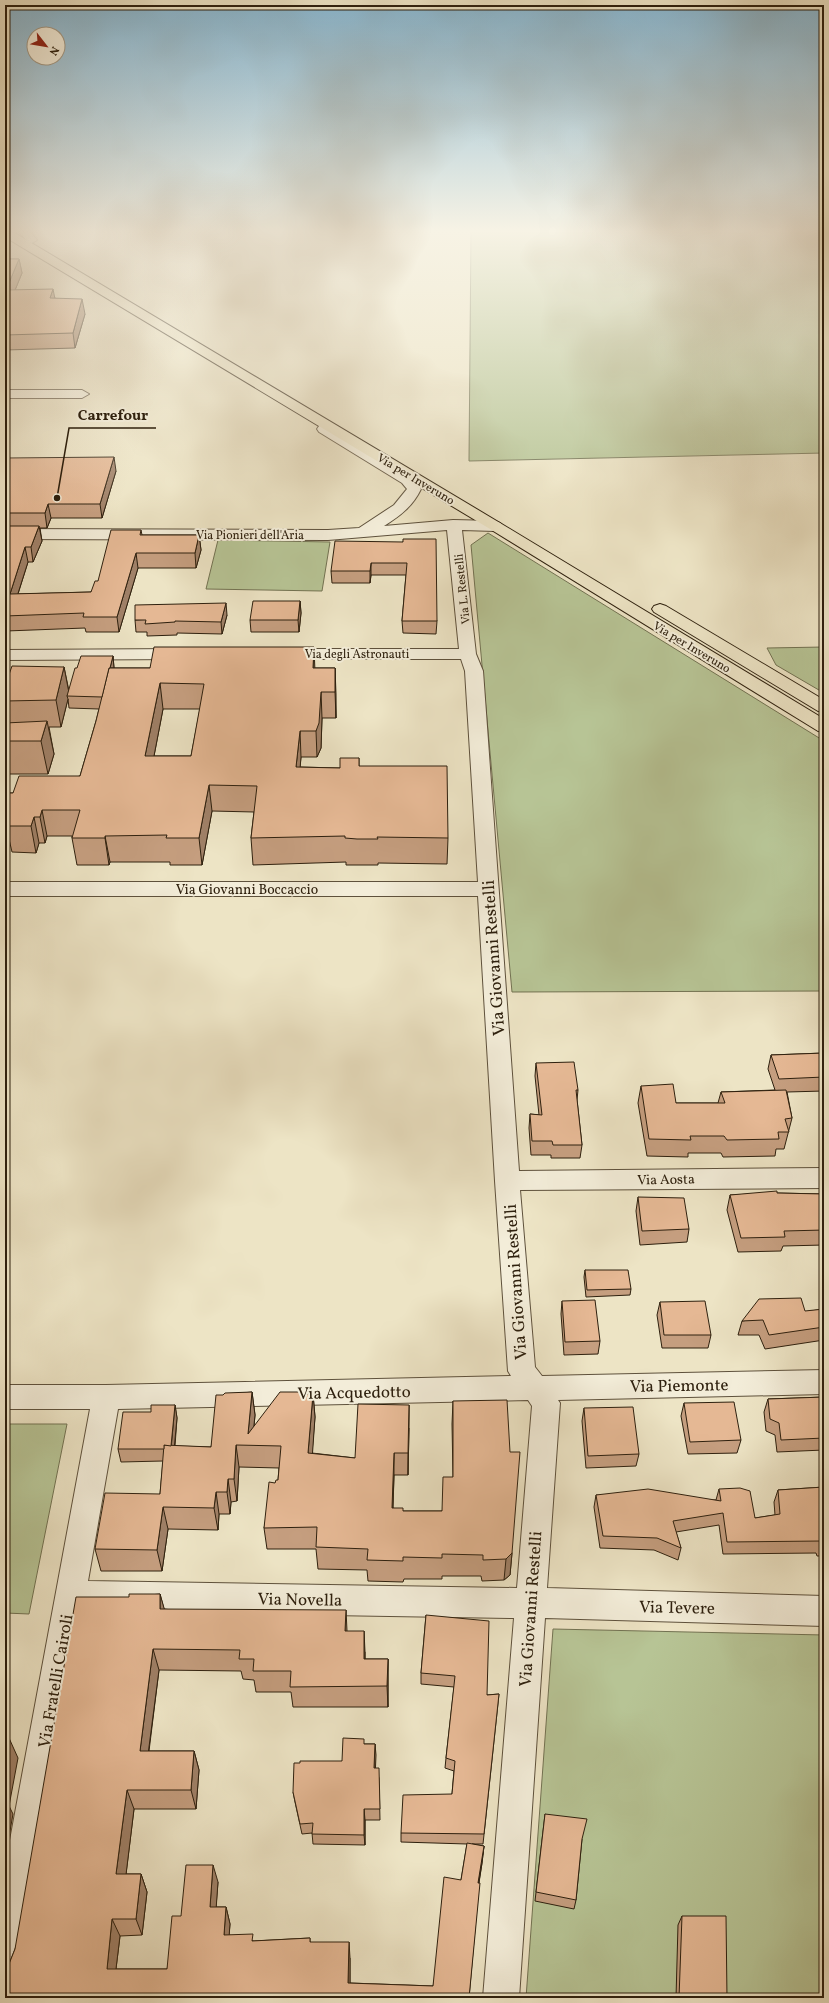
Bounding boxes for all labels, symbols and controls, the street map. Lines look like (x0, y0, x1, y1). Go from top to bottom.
north arrow (26, 26, 66, 66)
text: N (45, 43, 62, 58)
callout: Carrefour (69, 401, 156, 428)
text: Carrefour (78, 406, 148, 427)
street label: Via per Inveruno (374, 450, 457, 509)
street label: Via Pionieri dell'Aria (196, 528, 304, 544)
street label: Via L. Restelli (451, 552, 475, 625)
street label: Via per Inveruno (650, 618, 733, 677)
street label: Via degli Astronauti (305, 647, 410, 663)
street label: Via Giovanni Restelli (478, 879, 511, 1037)
street label: Via Giovanni Boccaccio (176, 881, 318, 900)
street label: Via Aosta (637, 1170, 695, 1191)
street label: Via Giovanni Restelli (500, 1203, 533, 1361)
street label: Via Piemonte (629, 1374, 729, 1399)
street label: Via Acquedotto (297, 1381, 411, 1406)
street label: Via Giovanni Restelli (515, 1530, 548, 1688)
street label: Via Novella (257, 1588, 343, 1613)
street label: Via Tevere (639, 1596, 715, 1621)
street label: Via Fratelli Cairoli (33, 1613, 80, 1750)

